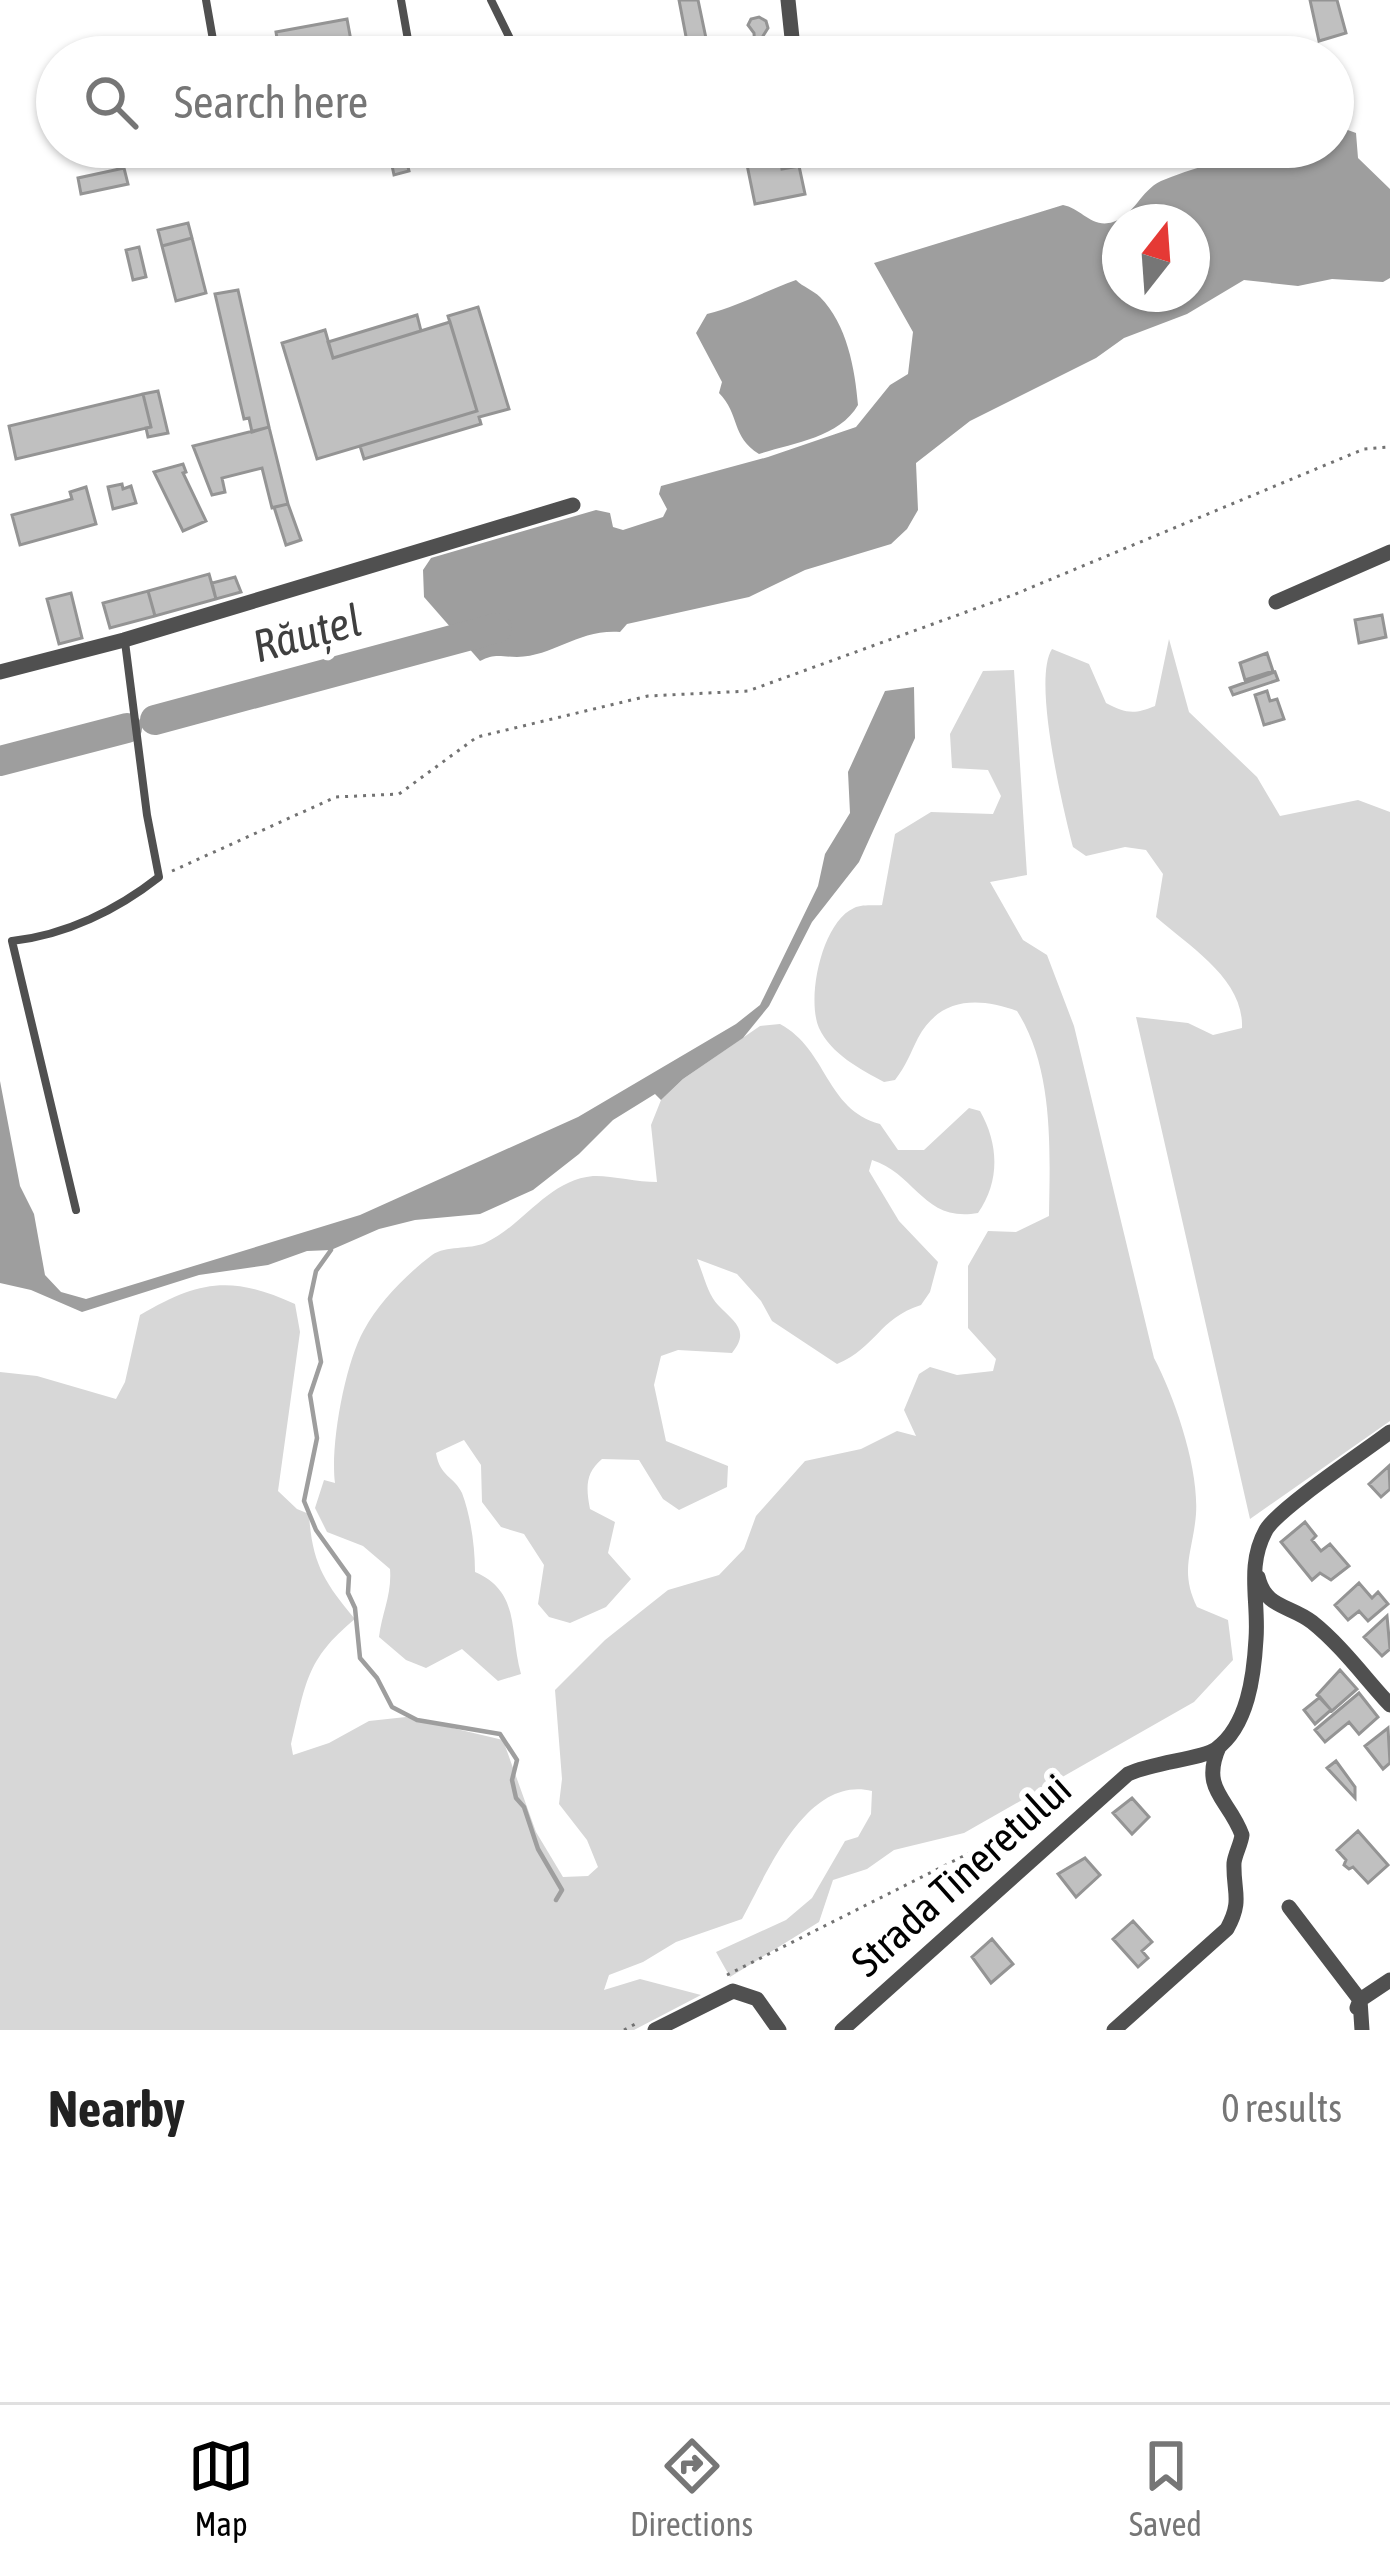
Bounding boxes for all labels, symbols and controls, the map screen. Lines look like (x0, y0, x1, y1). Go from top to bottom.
search box (36, 36, 1354, 168)
icon: search (78, 69, 144, 135)
text: Search here (174, 76, 368, 128)
north arrow (1102, 204, 1210, 312)
water label: Răuțel (247, 594, 367, 672)
street label: Strada Tineretului (842, 1764, 1080, 1986)
text: Nearby (48, 2079, 185, 2138)
text: 0 results (1221, 2086, 1342, 2130)
tab: Map (188, 2433, 254, 2543)
tab: Directions (630, 2433, 753, 2543)
tab: Saved (1129, 2433, 1202, 2543)

